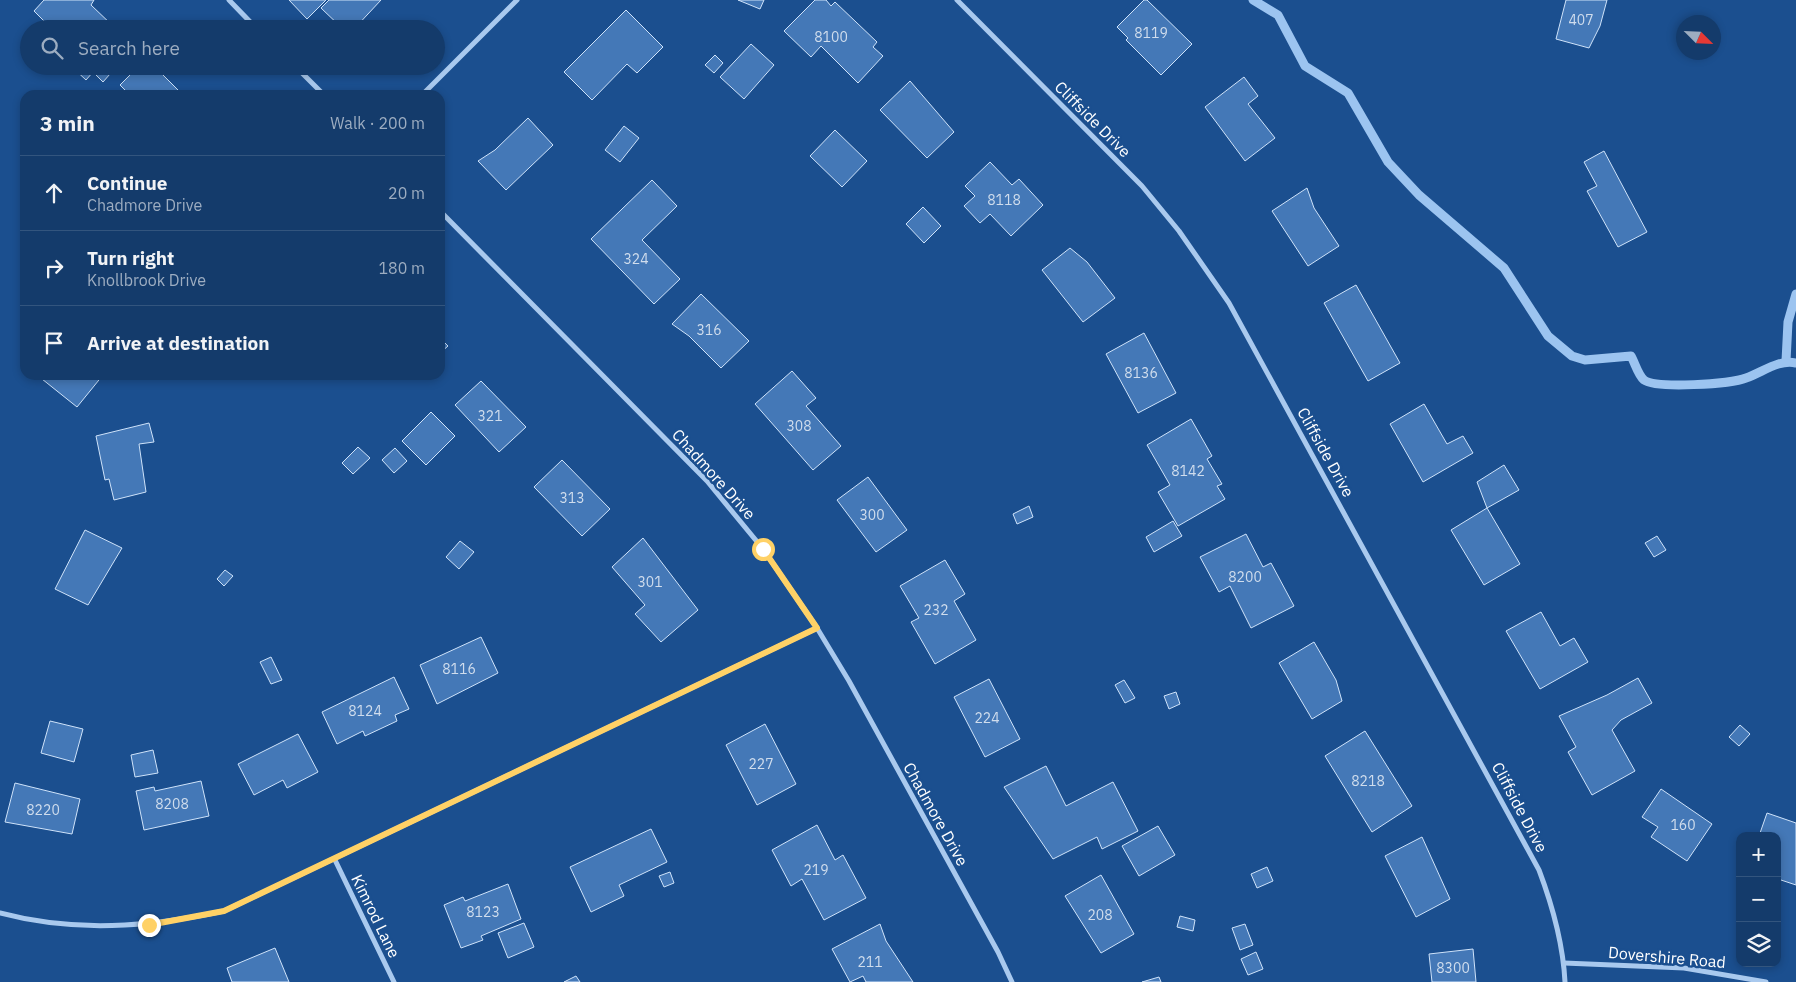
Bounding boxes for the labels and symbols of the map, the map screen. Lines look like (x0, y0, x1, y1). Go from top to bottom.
house number: 407 (1568, 11, 1594, 29)
north arrow (1676, 15, 1721, 60)
house number: 8119 (1134, 24, 1168, 42)
house number: 8100 (814, 28, 848, 46)
street label: Cliffside Drive (1051, 77, 1135, 161)
house number: 8118 (987, 191, 1021, 209)
house number: 324 (623, 250, 649, 268)
house number: 316 (696, 321, 722, 339)
house number: 8136 (1124, 364, 1158, 382)
street label: Cliffside Drive (1293, 404, 1359, 501)
house number: 321 (477, 407, 503, 425)
house number: 308 (786, 417, 812, 435)
street label: Chadmore Drive (668, 424, 760, 524)
house number: 8142 (1171, 462, 1205, 480)
house number: 313 (559, 489, 585, 507)
house number: 300 (859, 506, 885, 524)
route start (752, 538, 775, 561)
house number: 8200 (1228, 568, 1262, 586)
house number: 301 (637, 573, 663, 591)
house number: 232 (923, 601, 949, 619)
house number: 8116 (442, 660, 476, 678)
house number: 8124 (348, 702, 382, 720)
house number: 224 (974, 709, 1000, 727)
house number: 227 (748, 755, 774, 773)
street label: Cliffside Drive (1488, 758, 1552, 856)
street label: Chadmore Drive (899, 759, 973, 869)
house number: 8218 (1351, 772, 1385, 790)
house number: 8208 (155, 795, 189, 813)
house number: 8220 (26, 801, 60, 819)
house number: 160 (1670, 816, 1696, 834)
house number: 219 (803, 861, 829, 879)
street label: Kimrod Lane (347, 871, 405, 961)
house number: 8123 (466, 903, 500, 921)
house number: 208 (1087, 906, 1113, 924)
route end (138, 914, 161, 937)
street label: Dovershire Road (1607, 942, 1727, 972)
house number: 211 (857, 953, 883, 971)
house number: 8300 (1436, 959, 1470, 977)

